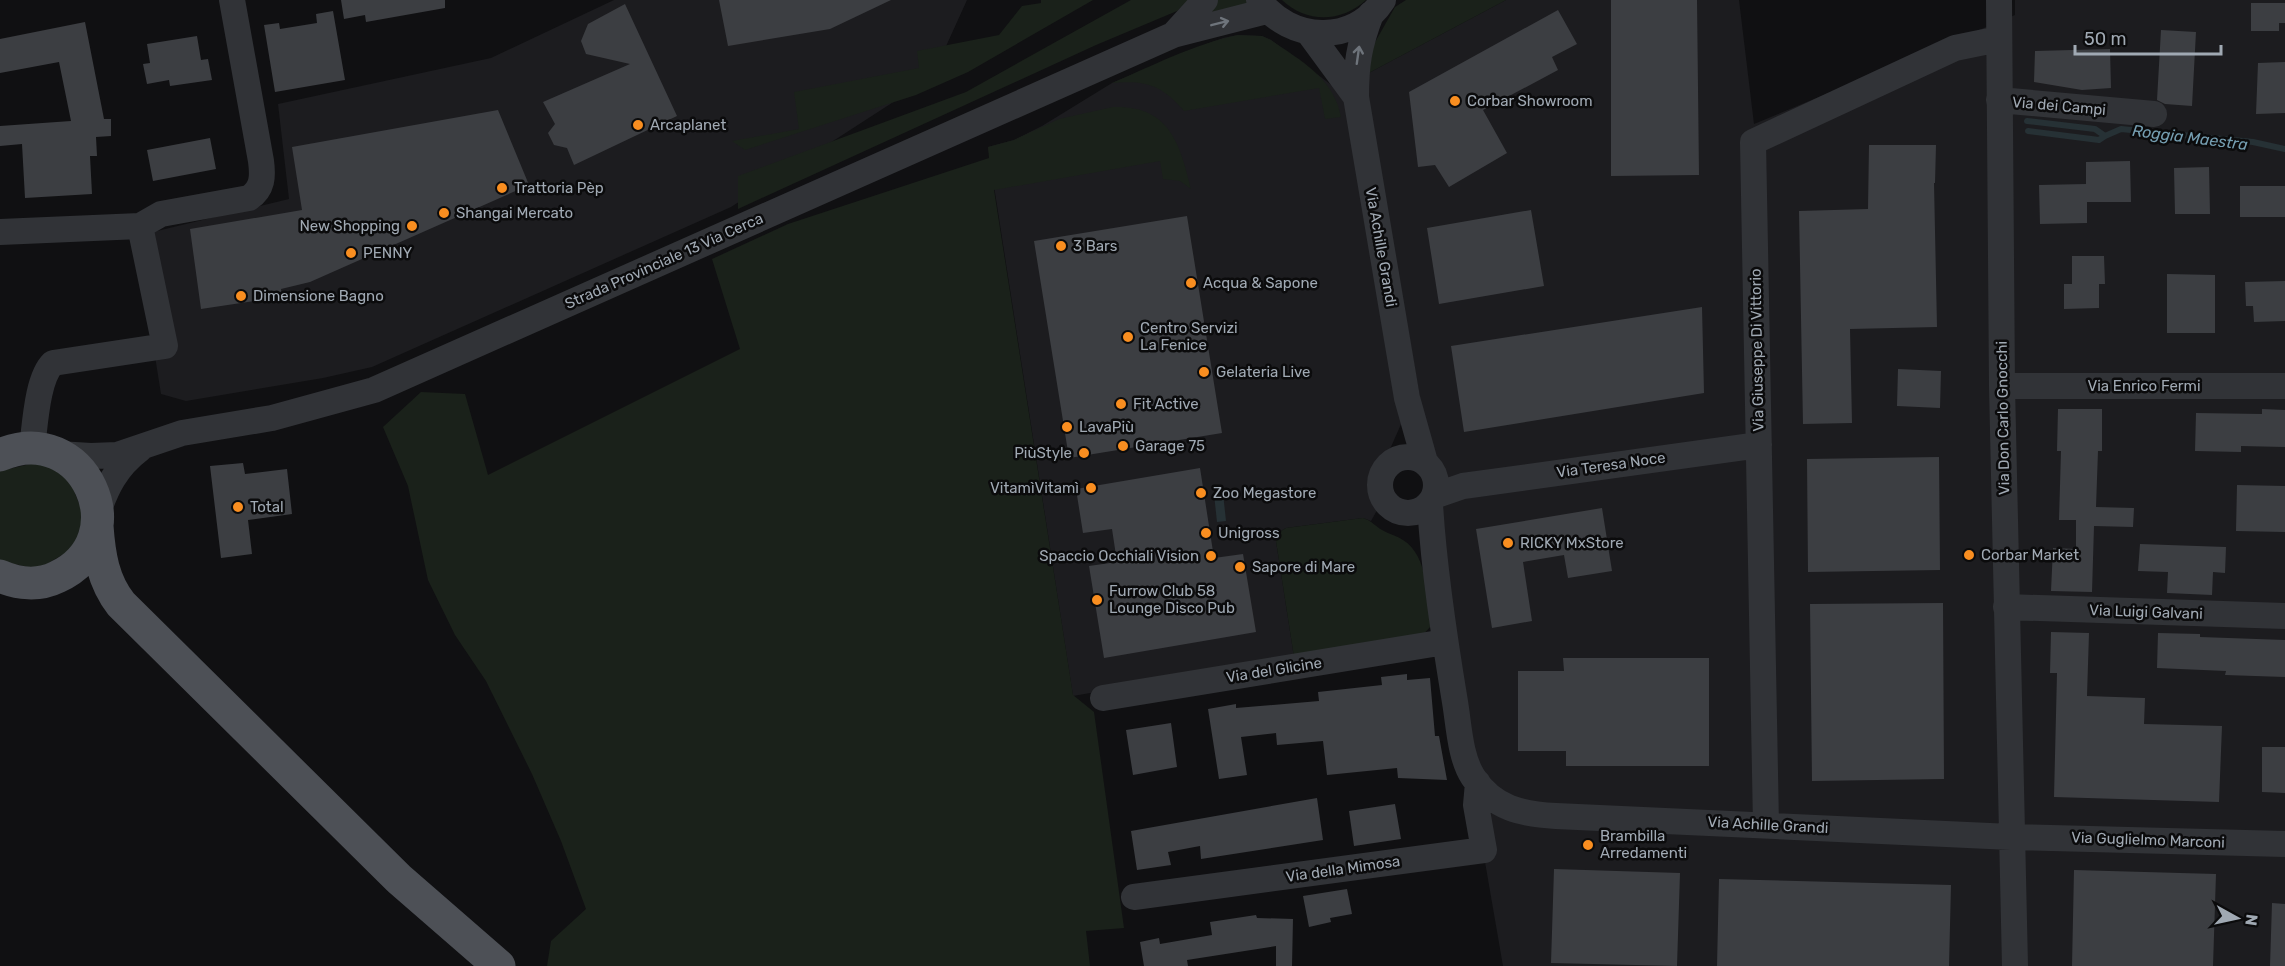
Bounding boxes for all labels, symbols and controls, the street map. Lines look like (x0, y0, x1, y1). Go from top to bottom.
one-way arrow (1210, 17, 1229, 28)
scale bar (2075, 18, 2220, 56)
text: 50 m (2084, 28, 2127, 50)
one-way arrow (1353, 45, 1364, 65)
place label: Corbar Showroom (1467, 92, 1593, 110)
street label: Via dei Campi (2011, 93, 2107, 119)
marker: Corbar Showroom (1448, 94, 1462, 108)
place label: Arcaplanet (650, 116, 726, 134)
marker: Arcaplanet (631, 118, 645, 132)
water label: Roggia Maestra (2131, 121, 2249, 154)
place label: Trattoria Pèp (514, 179, 604, 197)
marker: Trattoria Pèp (495, 181, 509, 195)
street label: Via Achille Grandi (1362, 186, 1400, 308)
place label: Shangai Mercato (456, 204, 573, 222)
marker: Shangai Mercato (437, 206, 451, 220)
street label: Strada Provinciale 13 Via Cerca (562, 209, 766, 313)
place label: New Shopping (299, 217, 400, 235)
marker: New Shopping (405, 219, 419, 233)
place label: 3 Bars (1073, 237, 1118, 255)
marker: 3 Bars (1054, 239, 1068, 253)
place label: PENNY (363, 244, 413, 262)
marker: PENNY (344, 246, 358, 260)
street label: Via Giuseppe Di Vittorio (1747, 268, 1767, 432)
place label: Acqua & Sapone (1203, 274, 1318, 292)
marker: Acqua & Sapone (1184, 276, 1198, 290)
place label: Dimensione Bagno (253, 287, 384, 305)
marker: Dimensione Bagno (234, 289, 248, 303)
place label: Centro Servizi La Fenice (1140, 319, 1238, 354)
marker: Centro Servizi La Fenice (1121, 330, 1135, 344)
street label: Via Don Carlo Gnocchi (1993, 341, 2013, 495)
place label: Gelateria Live (1216, 363, 1311, 381)
marker: Gelateria Live (1197, 365, 1211, 379)
street label: Via Enrico Fermi (2087, 377, 2201, 395)
place label: Fit Active (1133, 395, 1199, 413)
marker: Fit Active (1114, 397, 1128, 411)
place label: LavaPiù (1079, 418, 1134, 436)
marker: LavaPiù (1060, 420, 1074, 434)
place label: Garage 75 (1135, 437, 1205, 455)
marker: Garage 75 (1116, 439, 1130, 453)
place label: PiùStyle (1014, 444, 1072, 462)
marker: PiùStyle (1077, 446, 1091, 460)
street label: Via Teresa Noce (1555, 448, 1667, 482)
place label: VitamìVitamì (990, 479, 1079, 497)
marker: VitamìVitamì (1084, 481, 1098, 495)
place label: Zoo Megastore (1213, 484, 1316, 502)
marker: Zoo Megastore (1194, 486, 1208, 500)
place label: Total (250, 498, 284, 516)
marker: Total (231, 500, 245, 514)
place label: Unigross (1218, 524, 1280, 542)
marker: Unigross (1199, 526, 1213, 540)
place label: RICKY MxStore (1520, 534, 1624, 552)
marker: RICKY MxStore (1501, 536, 1515, 550)
place label: Corbar Market (1981, 546, 2079, 564)
place label: Spaccio Occhiali Vision (1039, 547, 1199, 565)
marker: Corbar Market (1962, 548, 1976, 562)
marker: Spaccio Occhiali Vision (1204, 549, 1218, 563)
place label: Sapore di Mare (1252, 558, 1355, 576)
marker: Sapore di Mare (1233, 560, 1247, 574)
place label: Furrow Club 58 Lounge Disco Pub (1109, 582, 1235, 617)
marker: Furrow Club 58 Lounge Disco Pub (1090, 593, 1104, 607)
street label: Via Luigi Galvani (2089, 601, 2203, 623)
street label: Via del Glicine (1225, 654, 1323, 686)
street label: Via Achille Grandi (1707, 813, 1829, 837)
place label: Brambilla Arredamenti (1600, 827, 1687, 862)
street label: Via Guglielmo Marconi (2071, 828, 2225, 852)
marker: Brambilla Arredamenti (1581, 838, 1595, 852)
street label: Via della Mimosa (1285, 852, 1401, 886)
north arrow (2207, 888, 2267, 948)
text: N (2241, 913, 2262, 927)

